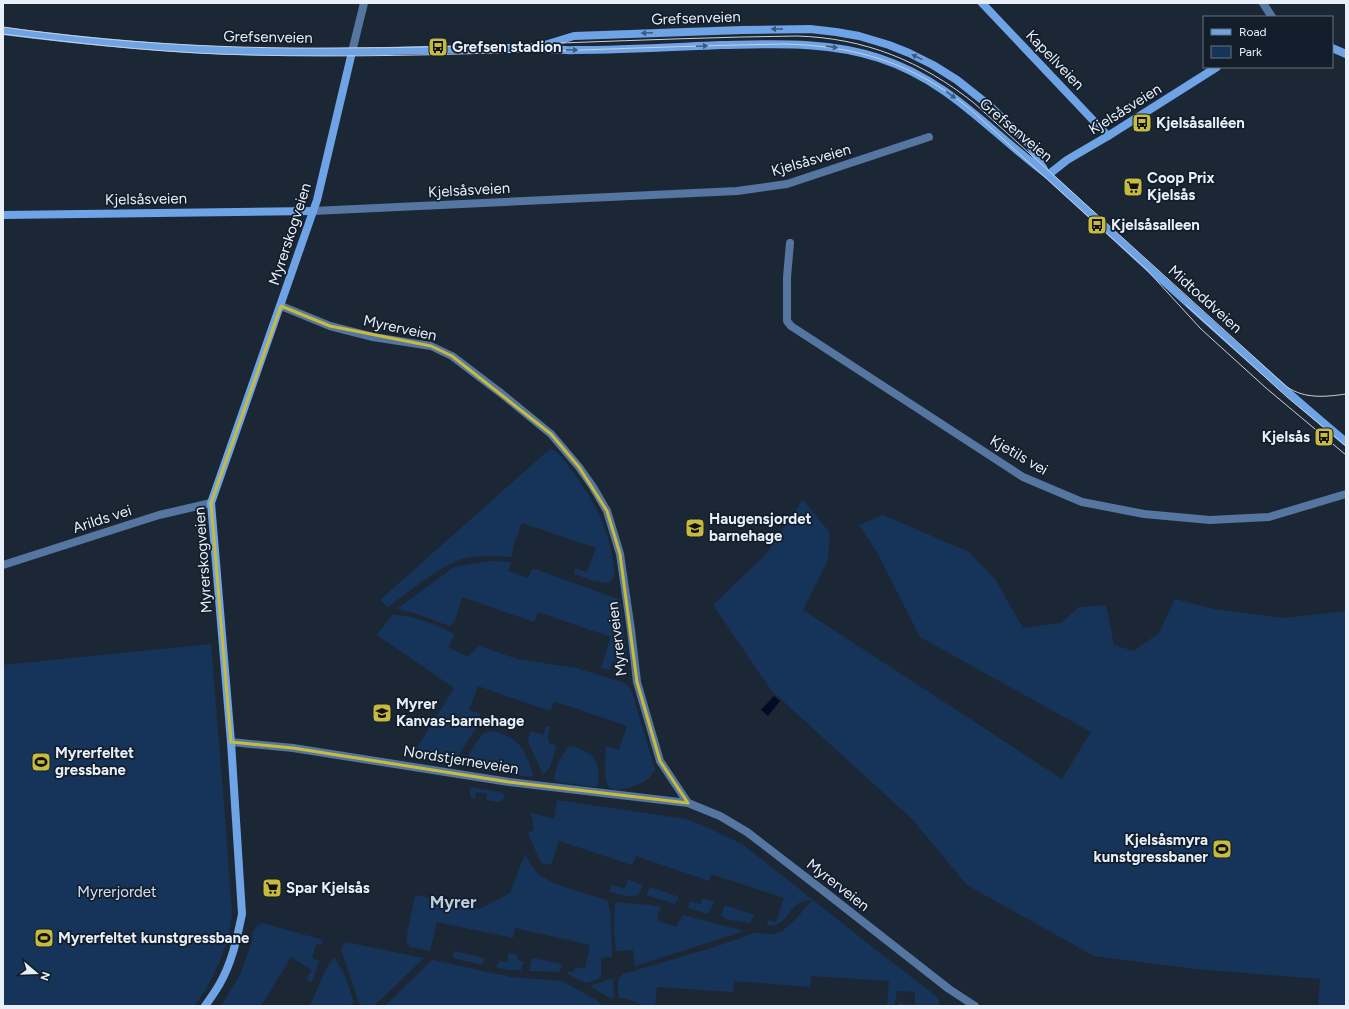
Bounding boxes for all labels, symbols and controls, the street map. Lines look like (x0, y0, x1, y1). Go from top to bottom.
street label: Grefsenveien (651, 7, 741, 29)
legend (1203, 16, 1333, 68)
text: Road (1239, 25, 1267, 39)
one-way arrow (770, 26, 783, 32)
street label: Kapellveien (1022, 26, 1088, 94)
street label: Grefsenveien (223, 27, 313, 47)
one-way arrow (641, 30, 653, 37)
bus stop icon: Grefsen stadion (427, 36, 449, 58)
place label: Grefsen stadion (452, 38, 561, 56)
one-way arrow (696, 43, 709, 49)
one-way arrow (826, 44, 838, 50)
text: Park (1239, 45, 1262, 59)
one-way arrow (566, 47, 579, 53)
one-way arrow (911, 54, 922, 60)
street label: Kjelsåsveien (1085, 80, 1165, 138)
one-way arrow (946, 91, 957, 99)
street label: Grefsenveien (976, 94, 1056, 166)
bus stop icon: Kjelsåsalléen (1131, 112, 1153, 134)
place label: Kjelsåsalléen (1156, 114, 1245, 132)
street label: Kjelsåsveien (769, 140, 853, 180)
place label: Coop Prix Kjelsås (1147, 169, 1215, 204)
supermarket icon: Coop Prix Kjelsås (1122, 176, 1144, 198)
street label: Kjelsåsveien (428, 179, 510, 201)
street label: Myrerskogveien (265, 181, 315, 287)
street label: Kjelsåsveien (105, 189, 187, 209)
bus stop icon: Kjelsåsalleen (1086, 214, 1108, 236)
place label: Kjelsåsalleen (1111, 216, 1200, 234)
street label: Midtoddveien (1165, 261, 1245, 337)
street label: Myrerveien (362, 311, 438, 345)
bus stop icon: Kjelsås (1313, 426, 1335, 448)
place label: Kjelsås (1262, 428, 1310, 446)
street label: Kjetils vei (987, 431, 1051, 479)
street label: Arilds vei (70, 501, 134, 537)
street label: Myrerskogveien (190, 506, 216, 614)
place label: Haugensjordet barnehage (709, 510, 812, 545)
school or university icon: Haugensjordet barnehage (684, 517, 706, 539)
street label: Myrerveien (604, 601, 630, 677)
place label: Myrer Kanvas-barnehage (396, 695, 525, 730)
school or university icon: Myrer Kanvas-barnehage (371, 702, 393, 724)
street label: Nordstjerneveien (402, 742, 520, 778)
place label: Myrerfeltet gressbane (55, 744, 134, 779)
sports icon: Myrerfeltet gressbane (30, 751, 52, 773)
place label: Kjelsåsmyra kunstgressbaner (1094, 831, 1208, 866)
sports icon: Kjelsåsmyra kunstgressbaner (1211, 838, 1233, 860)
street label: Myrerveien (803, 855, 873, 915)
supermarket icon: Spar Kjelsås (261, 877, 283, 899)
place label: Spar Kjelsås (286, 879, 370, 897)
park label: Myrerjordet (77, 883, 157, 901)
district label: Myrer (430, 892, 477, 912)
sports icon: Myrerfeltet kunstgressbane (33, 927, 55, 949)
place label: Myrerfeltet kunstgressbane (58, 929, 250, 947)
north arrow (16, 953, 56, 993)
text: N (37, 970, 53, 982)

